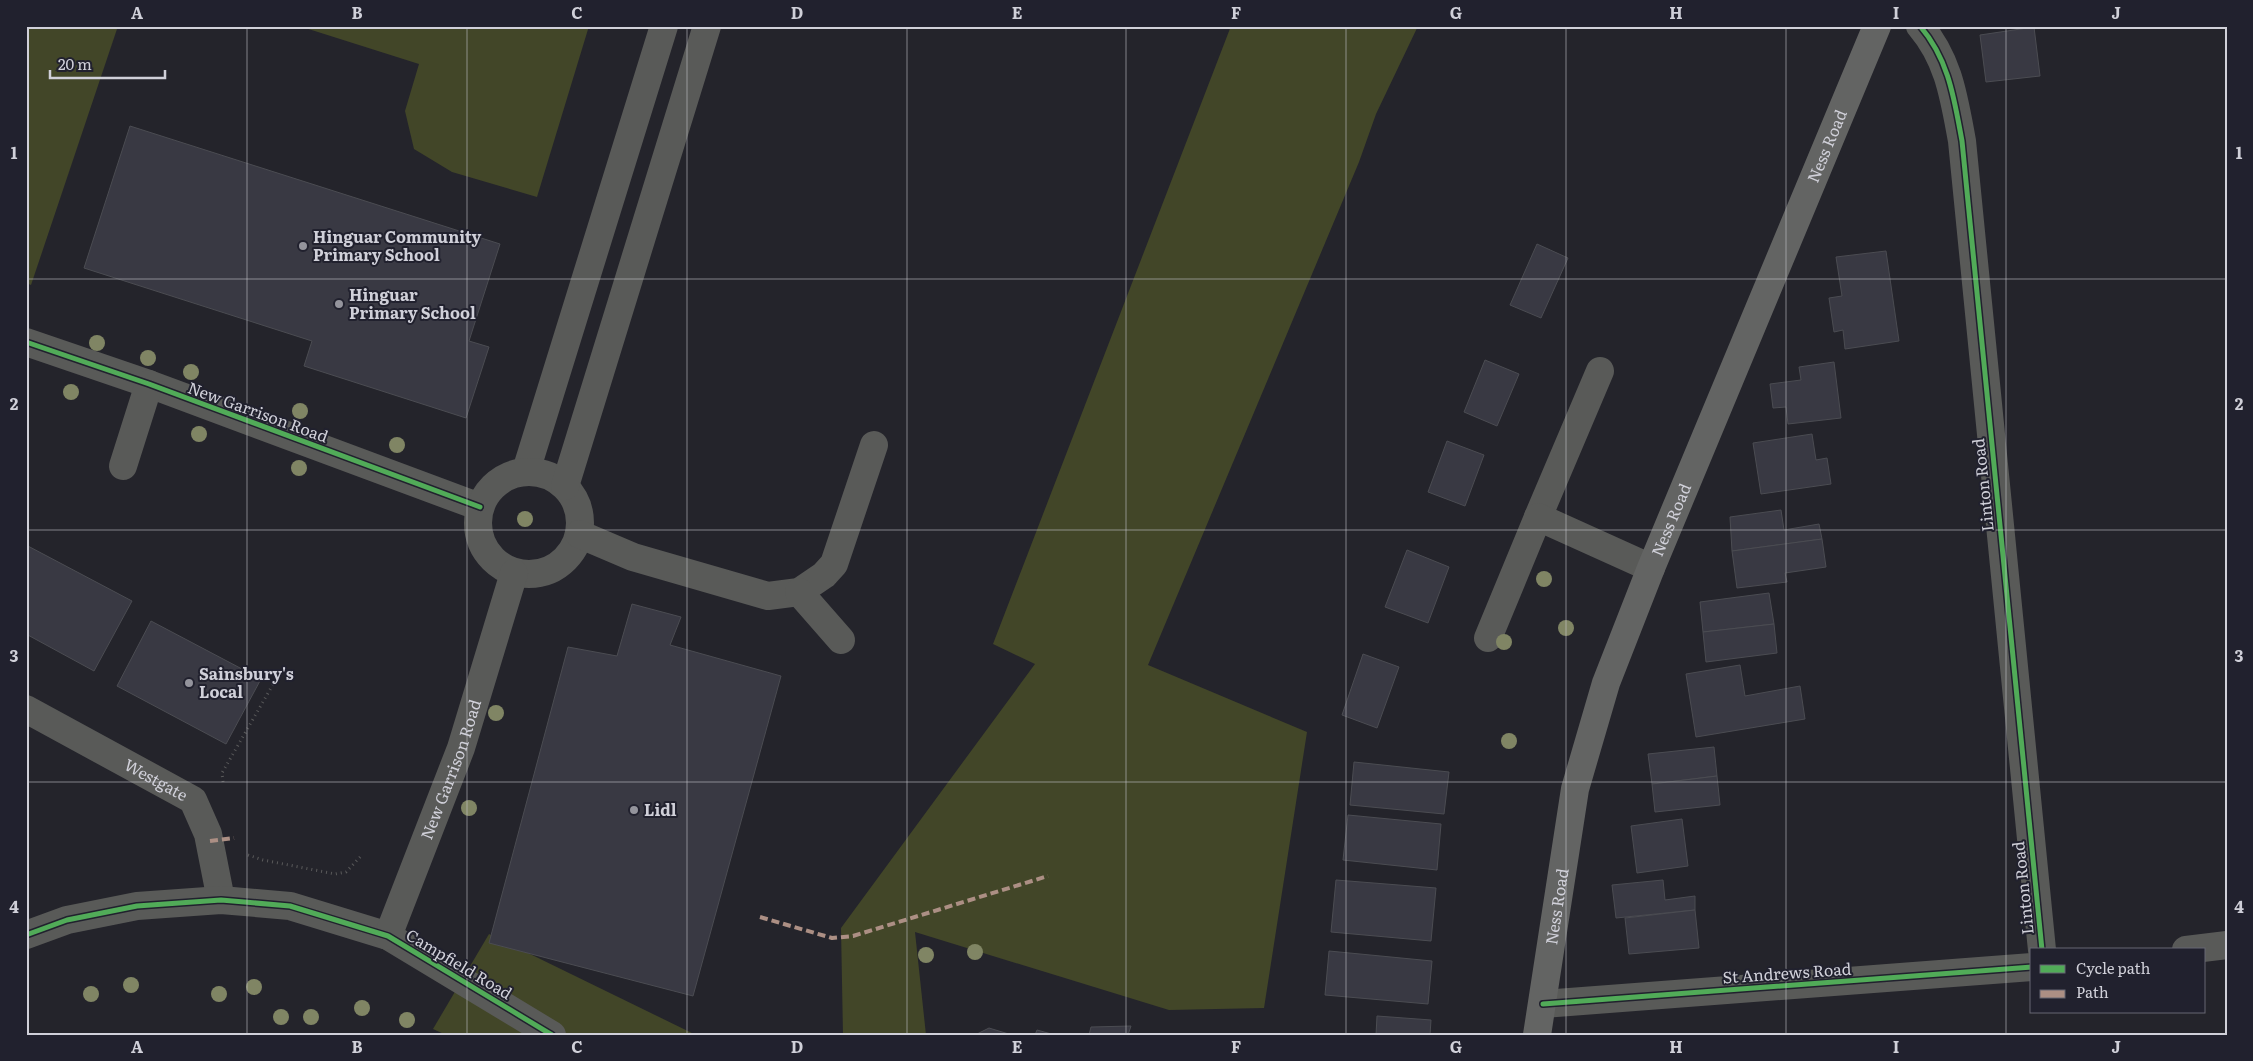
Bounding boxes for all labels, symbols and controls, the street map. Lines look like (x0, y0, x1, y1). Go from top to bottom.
text: A (131, 0, 143, 24)
text: B (351, 0, 363, 24)
text: C (571, 0, 583, 24)
text: D (791, 0, 803, 24)
text: E (1012, 0, 1023, 24)
text: F (1231, 0, 1241, 24)
text: G (1450, 0, 1462, 24)
text: H (1669, 0, 1683, 24)
text: I (1893, 0, 1899, 24)
text: J (2111, 0, 2121, 24)
scale bar (50, 48, 165, 80)
text: 20 m (58, 52, 92, 75)
street label: Ness Road (1800, 105, 1852, 186)
text: 1 (11, 140, 18, 164)
text: 1 (2236, 140, 2243, 164)
place label: Hinguar Community Primary School (313, 224, 482, 266)
marker: Hinguar Community Primary School (297, 240, 309, 252)
place label: Hinguar Primary School (349, 282, 476, 324)
marker: Hinguar Primary School (333, 298, 345, 310)
street label: New Garrison Road (185, 375, 332, 448)
text: 2 (10, 391, 19, 415)
text: 2 (2235, 391, 2244, 415)
street label: Linton Road (1965, 437, 1999, 533)
street label: Ness Road (1644, 479, 1696, 560)
text: 3 (10, 643, 19, 667)
text: 3 (2235, 643, 2244, 667)
place label: Sainsbury's Local (199, 661, 294, 703)
marker: Sainsbury's Local (183, 677, 195, 689)
street label: New Garrison Road (414, 696, 486, 843)
street label: Westgate (120, 752, 193, 806)
place label: Lidl (644, 797, 677, 821)
marker: Lidl (628, 804, 640, 816)
street label: Linton Road (2005, 840, 2039, 936)
street label: Ness Road (1538, 866, 1574, 946)
text: 4 (9, 894, 19, 918)
text: 4 (2234, 894, 2244, 918)
street label: Campfield Road (402, 922, 517, 1004)
legend (2030, 948, 2206, 1014)
street label: St Andrews Road (1722, 956, 1852, 988)
text: Cycle path (2076, 956, 2151, 979)
text: Path (2076, 980, 2109, 1003)
text: A (131, 1034, 143, 1058)
text: B (351, 1034, 363, 1058)
text: C (571, 1034, 583, 1058)
text: D (791, 1034, 803, 1058)
text: E (1012, 1034, 1023, 1058)
text: F (1231, 1034, 1241, 1058)
text: G (1450, 1034, 1462, 1058)
text: H (1669, 1034, 1683, 1058)
text: I (1893, 1034, 1899, 1058)
text: J (2111, 1034, 2121, 1058)

